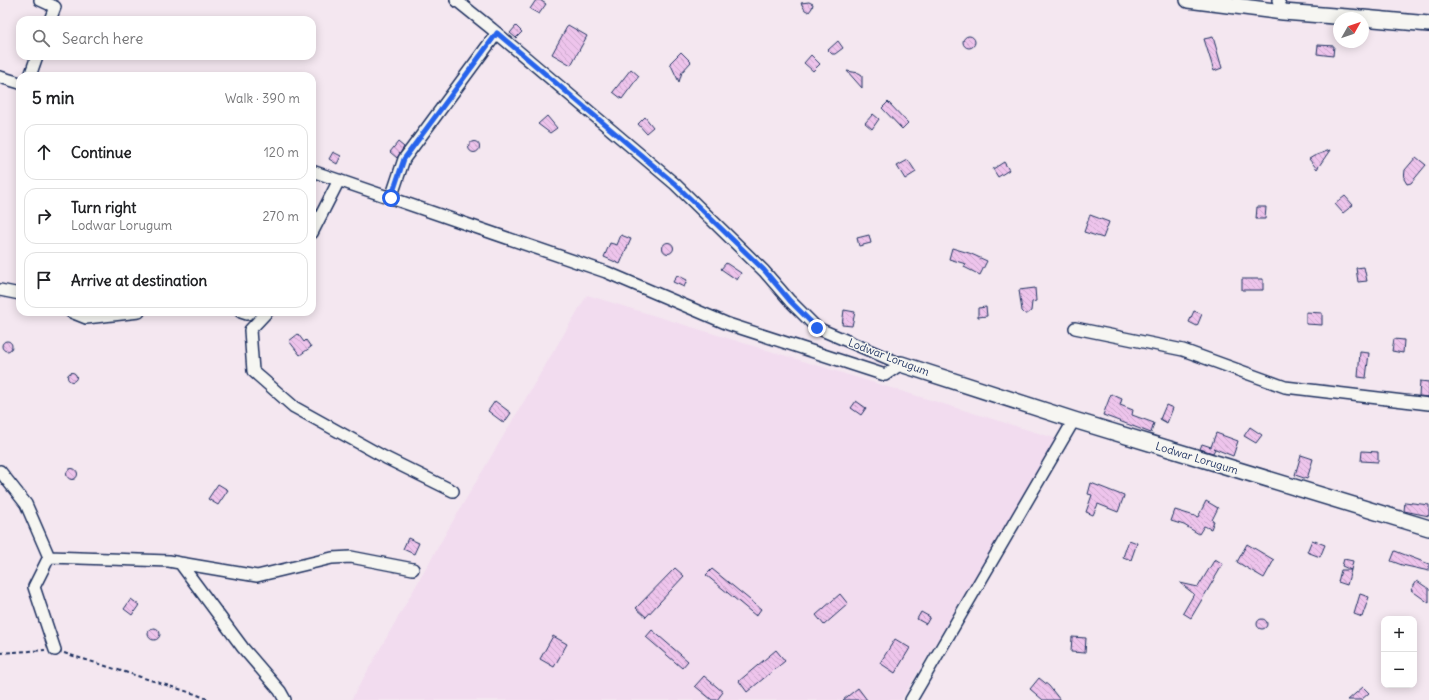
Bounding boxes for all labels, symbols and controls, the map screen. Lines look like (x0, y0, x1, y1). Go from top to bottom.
north arrow (1333, 12, 1369, 48)
search box (16, 16, 316, 60)
icon: search (30, 27, 52, 49)
text: Search here (62, 29, 143, 48)
text: 5 min (32, 87, 74, 109)
text: Walk · 390 m (225, 90, 300, 107)
icon: ahead (33, 141, 55, 163)
text: Continue (71, 143, 132, 162)
text: 120 m (264, 144, 299, 161)
route start (382, 189, 400, 207)
text: Turn right (71, 198, 136, 217)
icon: right (33, 205, 55, 227)
text: 270 m (262, 208, 299, 225)
text: Lodwar Lorugum (71, 217, 172, 234)
icon: arrive (33, 269, 55, 291)
text: Arrive at destination (71, 271, 207, 290)
route end (808, 319, 826, 337)
street label: Lodwar Lorugum (847, 335, 932, 379)
street label: Lodwar Lorugum (1154, 439, 1240, 477)
map controls (1381, 616, 1417, 688)
button: + (1381, 616, 1417, 652)
button: − (1381, 652, 1417, 688)

